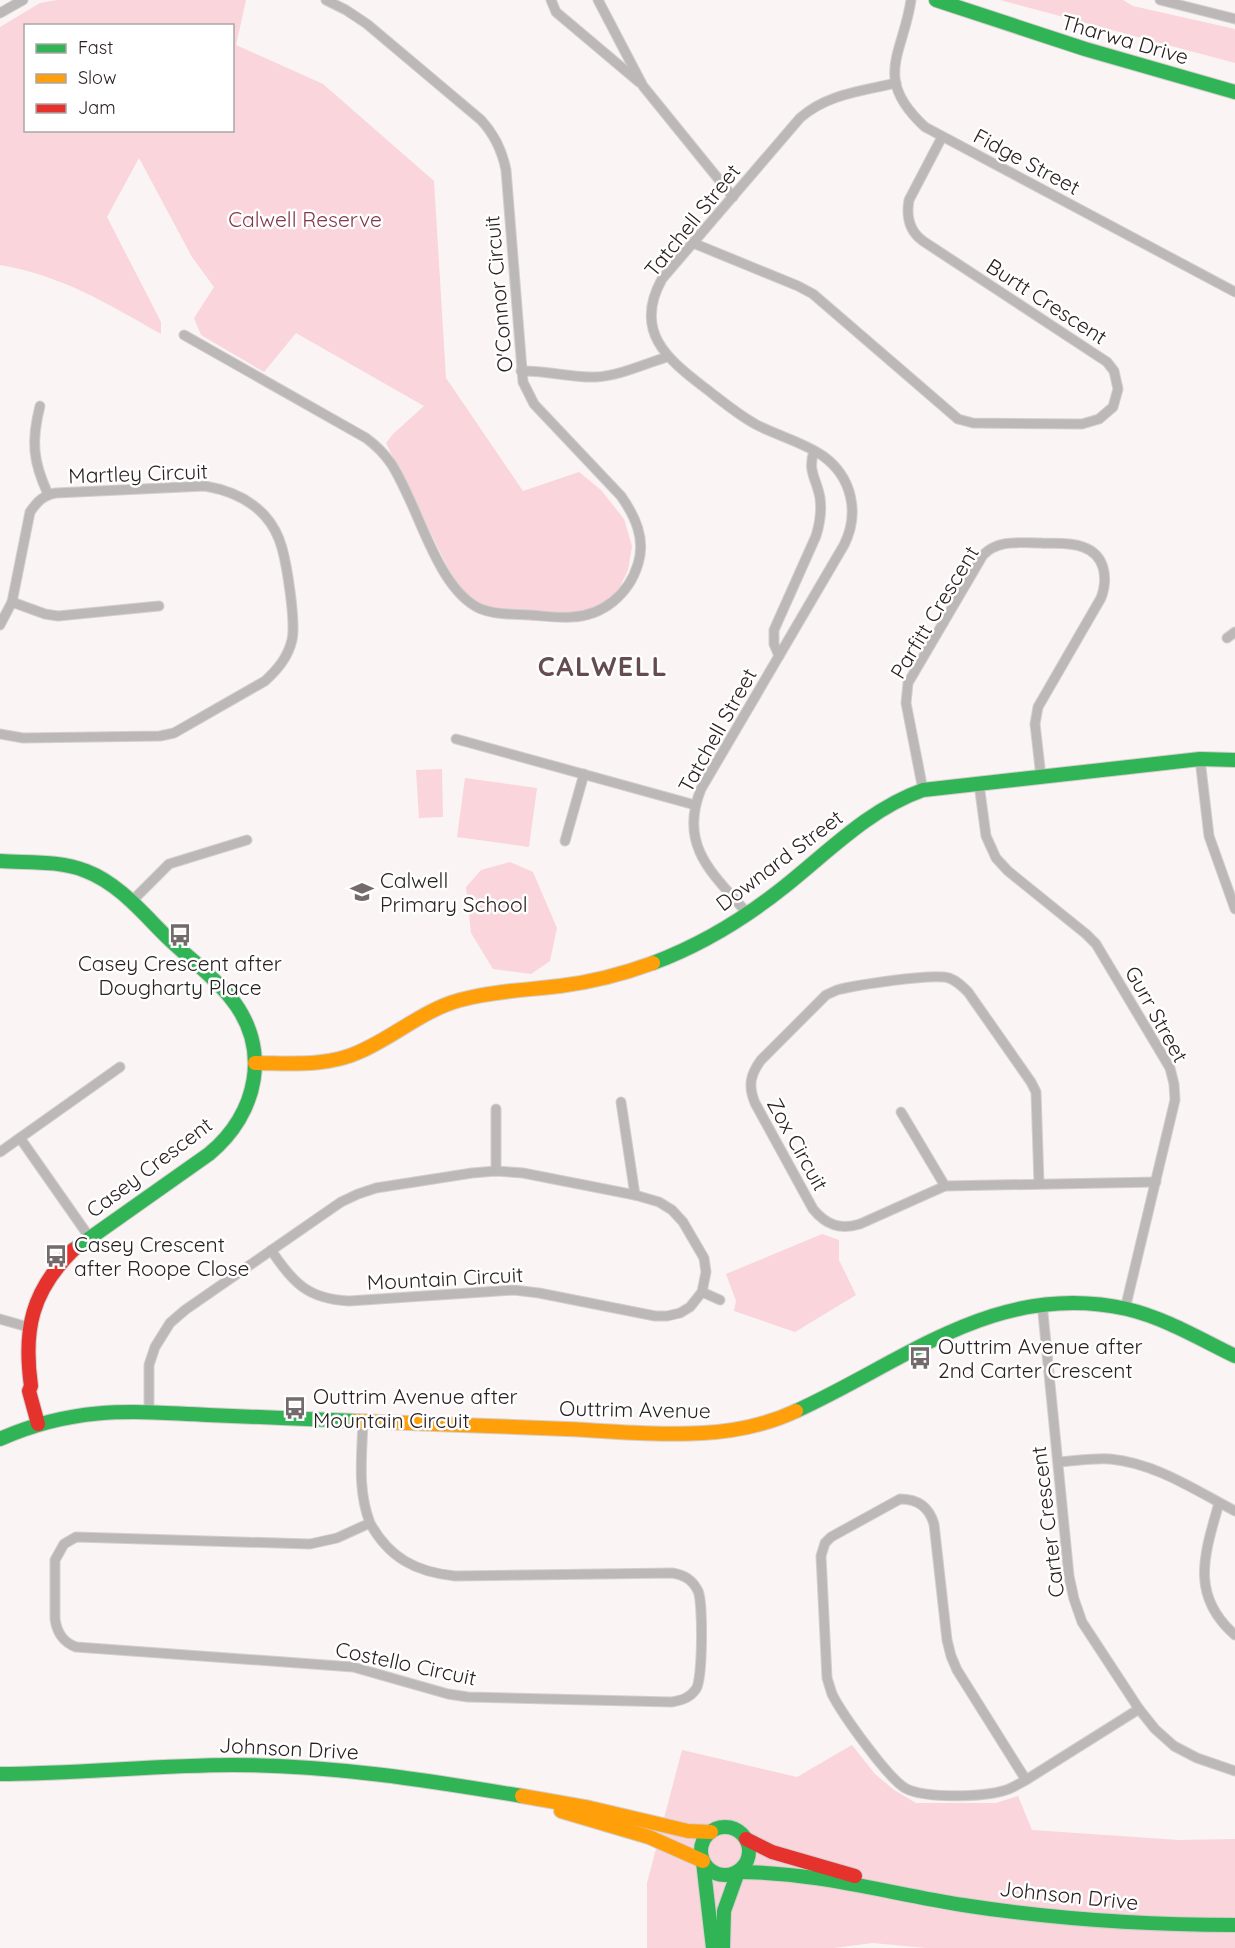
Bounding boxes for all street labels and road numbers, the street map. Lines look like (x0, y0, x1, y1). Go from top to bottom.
street label: Tharwa Drive (1058, 8, 1192, 70)
street label: Fidge Street (969, 122, 1085, 200)
street label: Tatchell Street (639, 158, 745, 282)
street label: O'Connor Circuit (478, 214, 518, 374)
street label: Burtt Crescent (982, 252, 1112, 350)
street label: Martley Circuit (68, 458, 208, 488)
street label: Parfitt Crescent (884, 541, 984, 683)
street label: Tatchell Street (672, 663, 762, 797)
street label: Downard Street (710, 804, 848, 916)
street label: Gurr Street (1120, 961, 1194, 1067)
street label: Zox Circuit (762, 1093, 834, 1195)
street label: Casey Crescent (81, 1111, 217, 1223)
street label: Mountain Circuit (366, 1261, 524, 1295)
street label: Outtrim Avenue (559, 1395, 711, 1423)
street label: Carter Crescent (1025, 1445, 1069, 1599)
street label: Costello Circuit (333, 1635, 479, 1691)
street label: Johnson Drive (219, 1731, 359, 1765)
street label: Johnson Drive (998, 1875, 1140, 1915)

